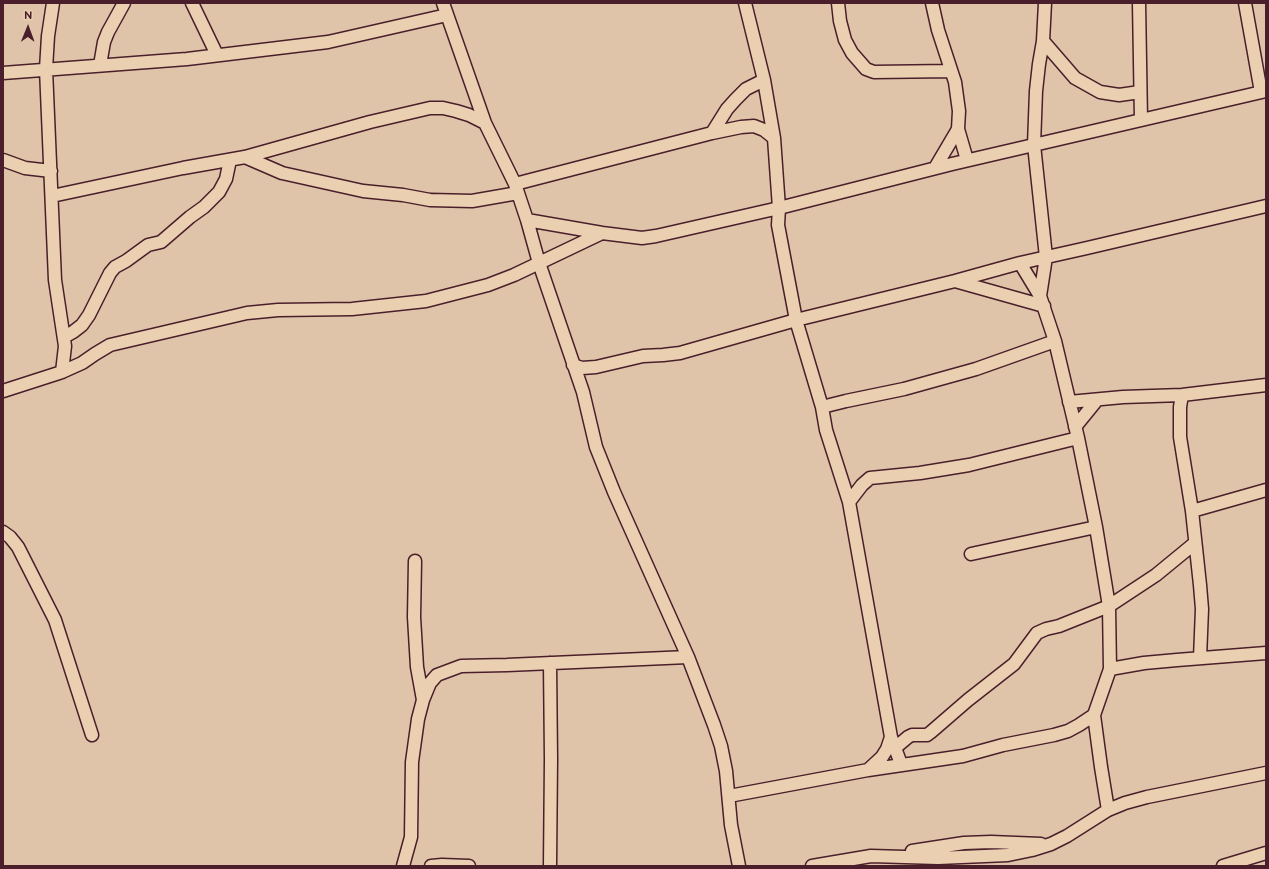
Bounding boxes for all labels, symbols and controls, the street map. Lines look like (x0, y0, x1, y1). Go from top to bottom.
north arrow (8, 8, 48, 48)
text: N (24, 9, 32, 22)

